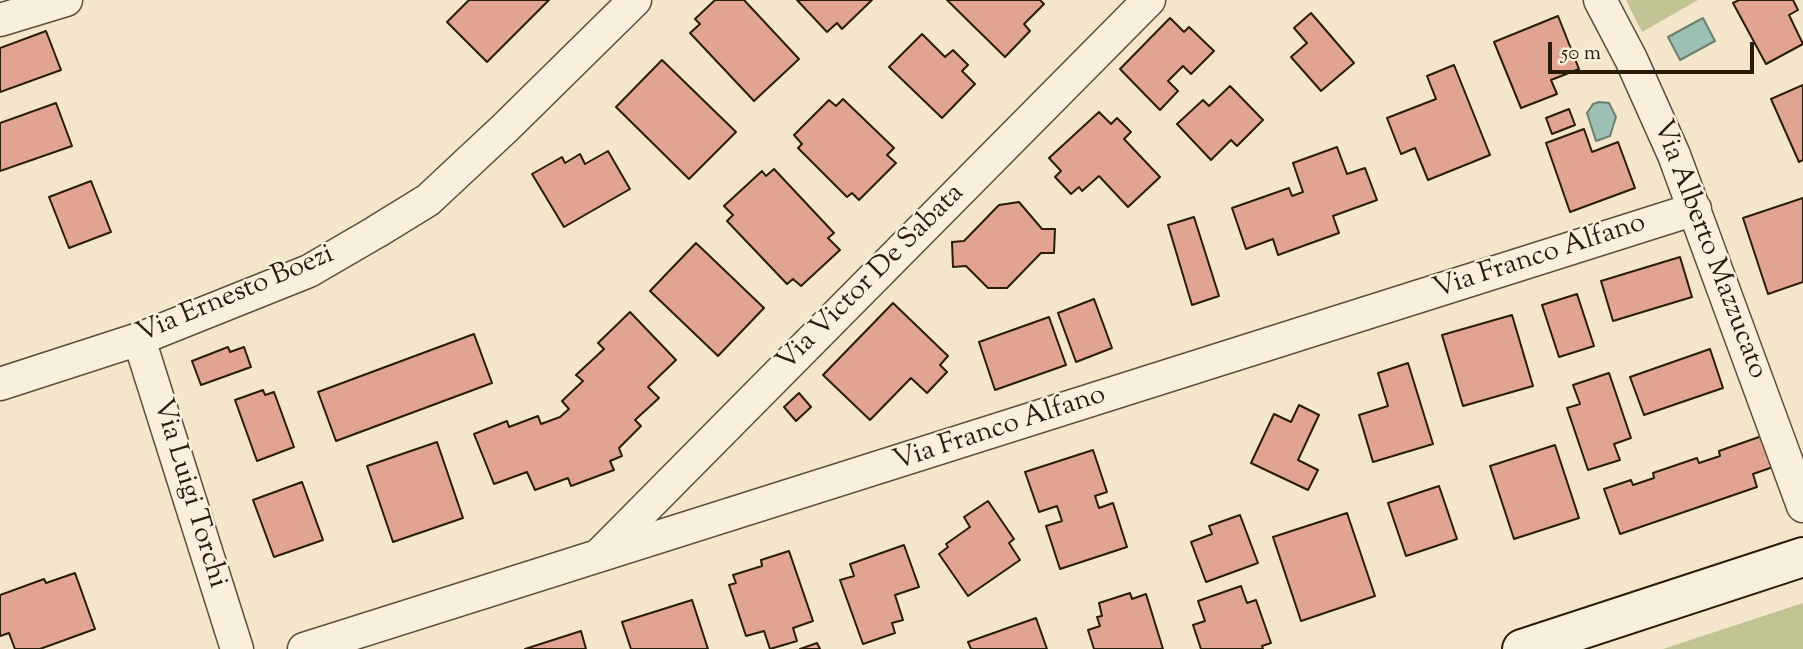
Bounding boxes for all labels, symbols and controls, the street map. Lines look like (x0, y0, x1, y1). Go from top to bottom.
scale bar (1551, 28, 1758, 72)
text: 50 m (1561, 39, 1601, 69)
street label: Via Alberto Mazzucato (1643, 116, 1773, 384)
street label: Via Victor De Sabata (771, 178, 973, 380)
street label: Via Franco Alfano (1430, 208, 1650, 308)
street label: Via Ernesto Boezi (132, 239, 340, 353)
street label: Via Franco Alfano (890, 380, 1110, 480)
street label: Via Luigi Torchi (143, 395, 233, 593)

